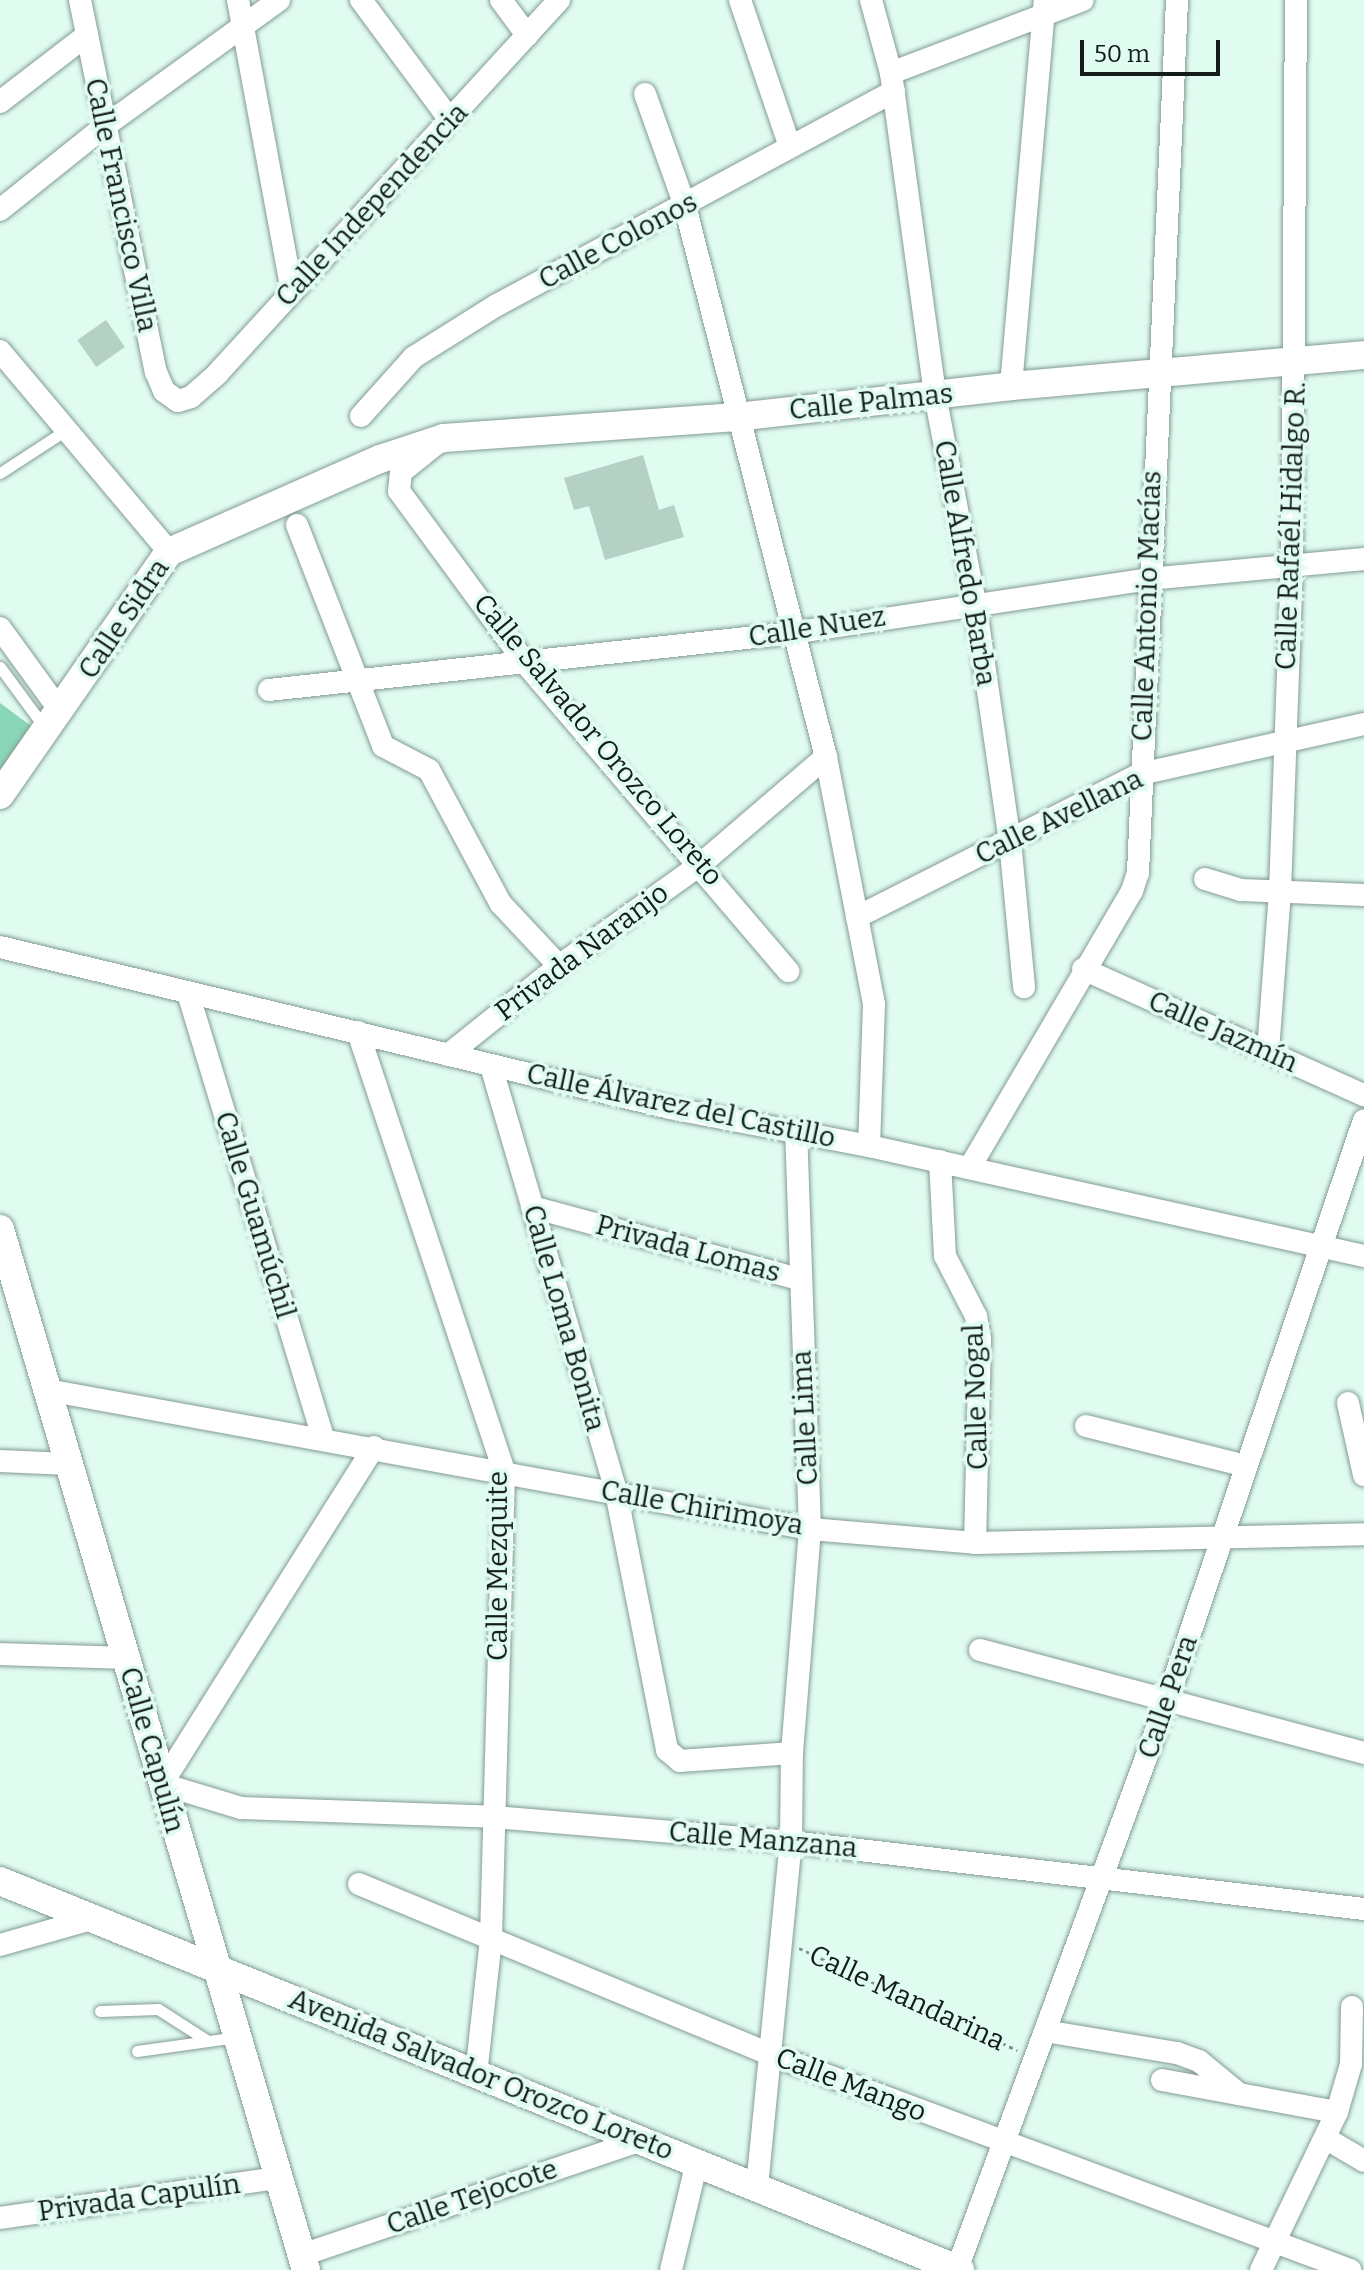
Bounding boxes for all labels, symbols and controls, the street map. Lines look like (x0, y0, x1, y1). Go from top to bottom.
scale bar (1084, 24, 1224, 74)
text: 50 m (1094, 40, 1150, 68)
street label: Calle Francisco Villa (78, 75, 164, 335)
street label: Calle Independencia (269, 96, 475, 314)
street label: Calle Colonos (533, 185, 703, 297)
street label: Calle Palmas (787, 377, 955, 427)
street label: Calle Rafaél Hidalgo R. (1269, 381, 1313, 671)
street label: Calle Alfredo Barba (927, 437, 1003, 689)
street label: Calle Antonio Macías (1125, 470, 1169, 742)
street label: Calle Sidra (72, 553, 176, 685)
street label: Calle Salvador Orozco Loreto (466, 587, 730, 893)
street label: Calle Nuez (746, 600, 888, 654)
street label: Calle Avellana (970, 762, 1148, 872)
street label: Privada Naranjo (489, 876, 675, 1028)
street label: Calle Jazmín (1143, 984, 1303, 1080)
street label: Calle Álvarez del Castillo (523, 1057, 839, 1155)
street label: Calle Guamúchil (208, 1107, 302, 1323)
street label: Calle Loma Bonita (516, 1201, 612, 1435)
street label: Privada Lomas (592, 1208, 784, 1290)
street label: Calle Nogal (957, 1323, 995, 1471)
street label: Calle Lima (785, 1350, 825, 1486)
street label: Calle Mezquite (481, 1471, 515, 1661)
street label: Calle Chirimoya (598, 1474, 806, 1542)
street label: Calle Pera (1131, 1631, 1205, 1763)
street label: Calle Capulín (112, 1663, 192, 1837)
street label: Calle Manzana (667, 1815, 859, 1865)
street label: Calle Mandarina (804, 1938, 1010, 2058)
street label: Avenida Salvador Orozco Loreto (284, 1982, 678, 2168)
street label: Calle Mango (771, 2041, 931, 2129)
street label: Calle Tejocote (382, 2152, 562, 2242)
street label: Privada Capulín (36, 2167, 242, 2229)

